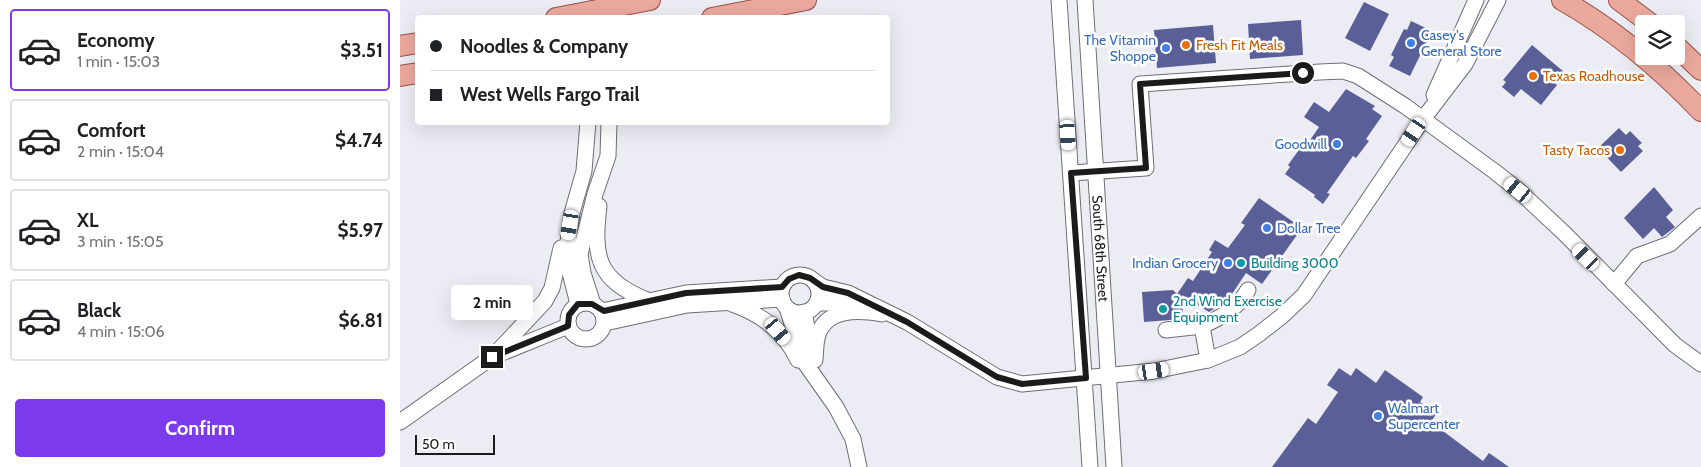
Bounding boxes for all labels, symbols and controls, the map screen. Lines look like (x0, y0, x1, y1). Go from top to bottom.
map controls (1635, 15, 1685, 65)
button: layers (1635, 15, 1685, 65)
place label: Casey's General Store (1421, 26, 1502, 60)
icon: car (17, 28, 62, 73)
text: Economy (77, 29, 155, 52)
place label: The Vitamin Shoppe (1084, 31, 1156, 65)
text: Noodles & Company (460, 35, 628, 58)
place label: Fresh Fit Meals (1196, 36, 1283, 54)
marker: Casey's General Store (1405, 37, 1417, 49)
text: $3.51 (340, 39, 383, 62)
marker: Fresh Fit Meals (1180, 39, 1192, 51)
marker: The Vitamin Shoppe (1160, 42, 1172, 54)
text: 1 min · 15:03 (77, 52, 160, 71)
route start (1292, 62, 1314, 84)
place label: Texas Roadhouse (1543, 67, 1645, 85)
marker: Texas Roadhouse (1527, 70, 1539, 82)
text: West Wells Fargo Trail (460, 83, 639, 106)
car (1399, 115, 1428, 149)
icon: car (17, 118, 62, 163)
text: Comfort (77, 119, 146, 142)
car (1059, 120, 1076, 150)
text: $4.74 (335, 129, 383, 152)
place label: Goodwill (1275, 135, 1328, 153)
marker: Goodwill (1331, 138, 1343, 150)
place label: Tasty Tacos (1543, 141, 1610, 159)
text: 2 min · 15:04 (77, 142, 164, 161)
marker: Tasty Tacos (1614, 144, 1626, 156)
car (1501, 175, 1534, 205)
street label: South 68th Street (1088, 195, 1113, 303)
icon: car (17, 208, 62, 253)
text: XL (77, 209, 98, 232)
car (560, 209, 579, 241)
text: $5.97 (337, 219, 383, 242)
place label: Dollar Tree (1277, 219, 1341, 237)
marker: Dollar Tree (1261, 222, 1273, 234)
text: 3 min · 15:05 (77, 232, 164, 251)
car (1570, 241, 1601, 273)
place label: Indian Grocery (1132, 254, 1218, 272)
place label: Building 3000 (1251, 254, 1339, 272)
marker: Indian Grocery (1222, 257, 1234, 269)
marker: Building 3000 (1235, 257, 1247, 269)
callout: 2 min (451, 284, 533, 320)
place label: 2nd Wind Exercise Equipment (1173, 292, 1282, 326)
text: 2 min (473, 293, 511, 312)
icon: car (17, 298, 62, 343)
text: Black (77, 299, 121, 322)
marker: 2nd Wind Exercise Equipment (1157, 303, 1169, 315)
text: $6.81 (339, 309, 383, 332)
car (762, 315, 793, 347)
text: 4 min · 15:06 (77, 322, 165, 341)
route end (481, 346, 503, 368)
car (1138, 361, 1169, 381)
button: Confirm (15, 399, 385, 457)
place label: Walmart Supercenter (1388, 399, 1461, 433)
marker: Walmart Supercenter (1372, 410, 1384, 422)
scale bar (415, 432, 495, 455)
text: 50 m (422, 435, 455, 453)

